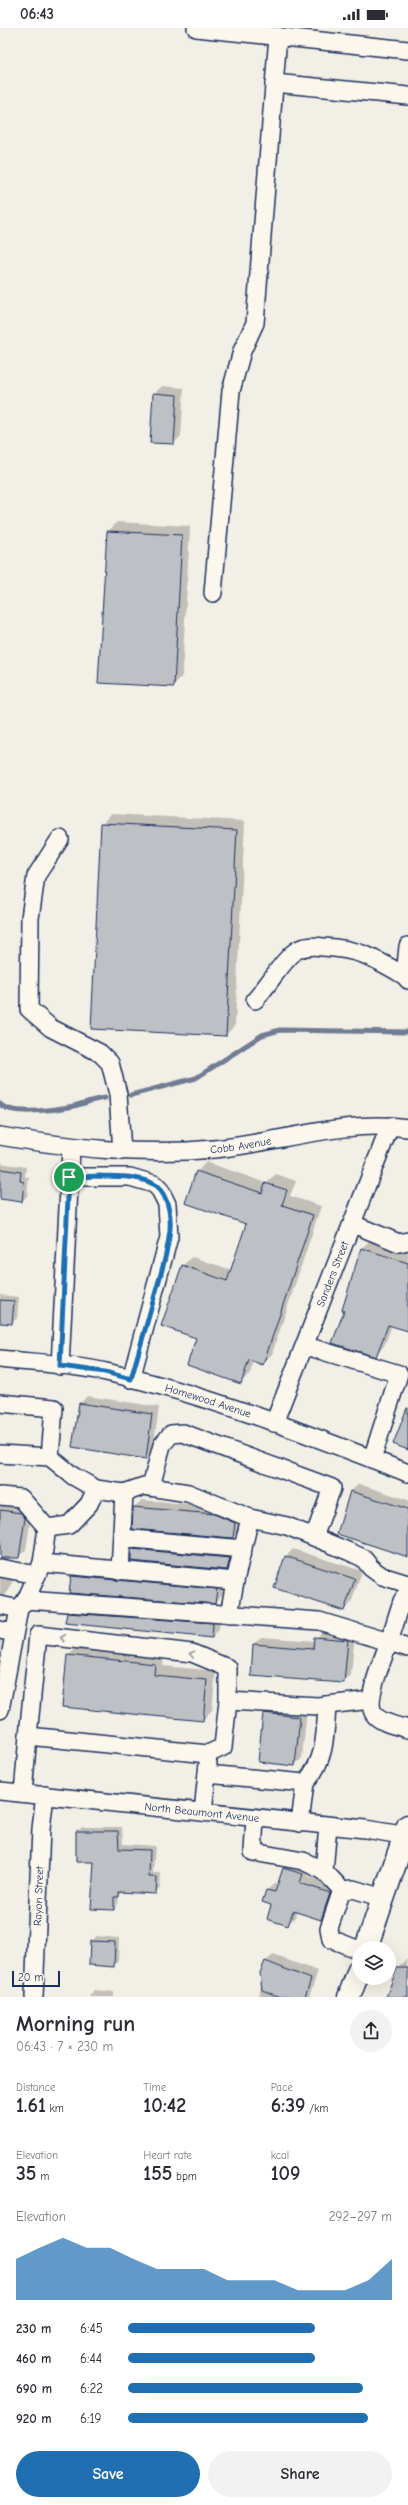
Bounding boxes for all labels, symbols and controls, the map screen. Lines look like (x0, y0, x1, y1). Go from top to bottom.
text: 06:43 (20, 5, 54, 23)
street label: Cobb Avenue (210, 1134, 273, 1156)
pin (52, 1160, 86, 1194)
icon: arrive (58, 1166, 80, 1188)
street label: Sanders Street (314, 1238, 351, 1309)
street label: Homewood Avenue (164, 1381, 253, 1420)
one-way arrow (60, 1634, 66, 1643)
one-way arrow (188, 1650, 195, 1659)
street label: North Beaumont Avenue (144, 1800, 260, 1825)
street label: Rayon Street (30, 1865, 46, 1926)
map controls (352, 1941, 396, 1985)
button: layers (352, 1941, 396, 1985)
scale bar (12, 1969, 60, 1988)
text: 20 m (18, 1971, 43, 1984)
button: share (350, 2010, 392, 2052)
text: Morning run (16, 2011, 135, 2037)
text: 06:43 · 7 × 230 m (16, 2039, 113, 2054)
text: Distance (16, 2081, 55, 2094)
text: Time (143, 2081, 166, 2094)
text: Pace (271, 2081, 293, 2094)
text: 1.61 (16, 2094, 46, 2117)
text: 10:42 (143, 2094, 186, 2117)
text: 6:39 (271, 2094, 306, 2117)
text: km (46, 2102, 64, 2115)
text: /km (306, 2102, 328, 2115)
text: Elevation (16, 2149, 58, 2162)
text: Heart rate (143, 2149, 192, 2162)
text: kcal (271, 2149, 289, 2162)
text: 35 (16, 2162, 36, 2185)
text: 155 (143, 2162, 172, 2185)
text: 109 (271, 2162, 300, 2185)
text: m (36, 2170, 49, 2183)
text: bpm (172, 2170, 197, 2183)
text: Elevation (16, 2209, 66, 2224)
text: 292–297 m (329, 2209, 392, 2224)
text: 230 m (16, 2321, 51, 2336)
text: 6:45 (80, 2321, 103, 2336)
text: 460 m (16, 2351, 51, 2366)
text: 6:44 (80, 2351, 102, 2366)
text: 690 m (16, 2381, 52, 2396)
text: 6:22 (80, 2381, 103, 2396)
text: 920 m (16, 2411, 52, 2426)
text: 6:19 (80, 2411, 101, 2426)
button: Save (16, 2451, 200, 2497)
button: Share (208, 2451, 392, 2497)

